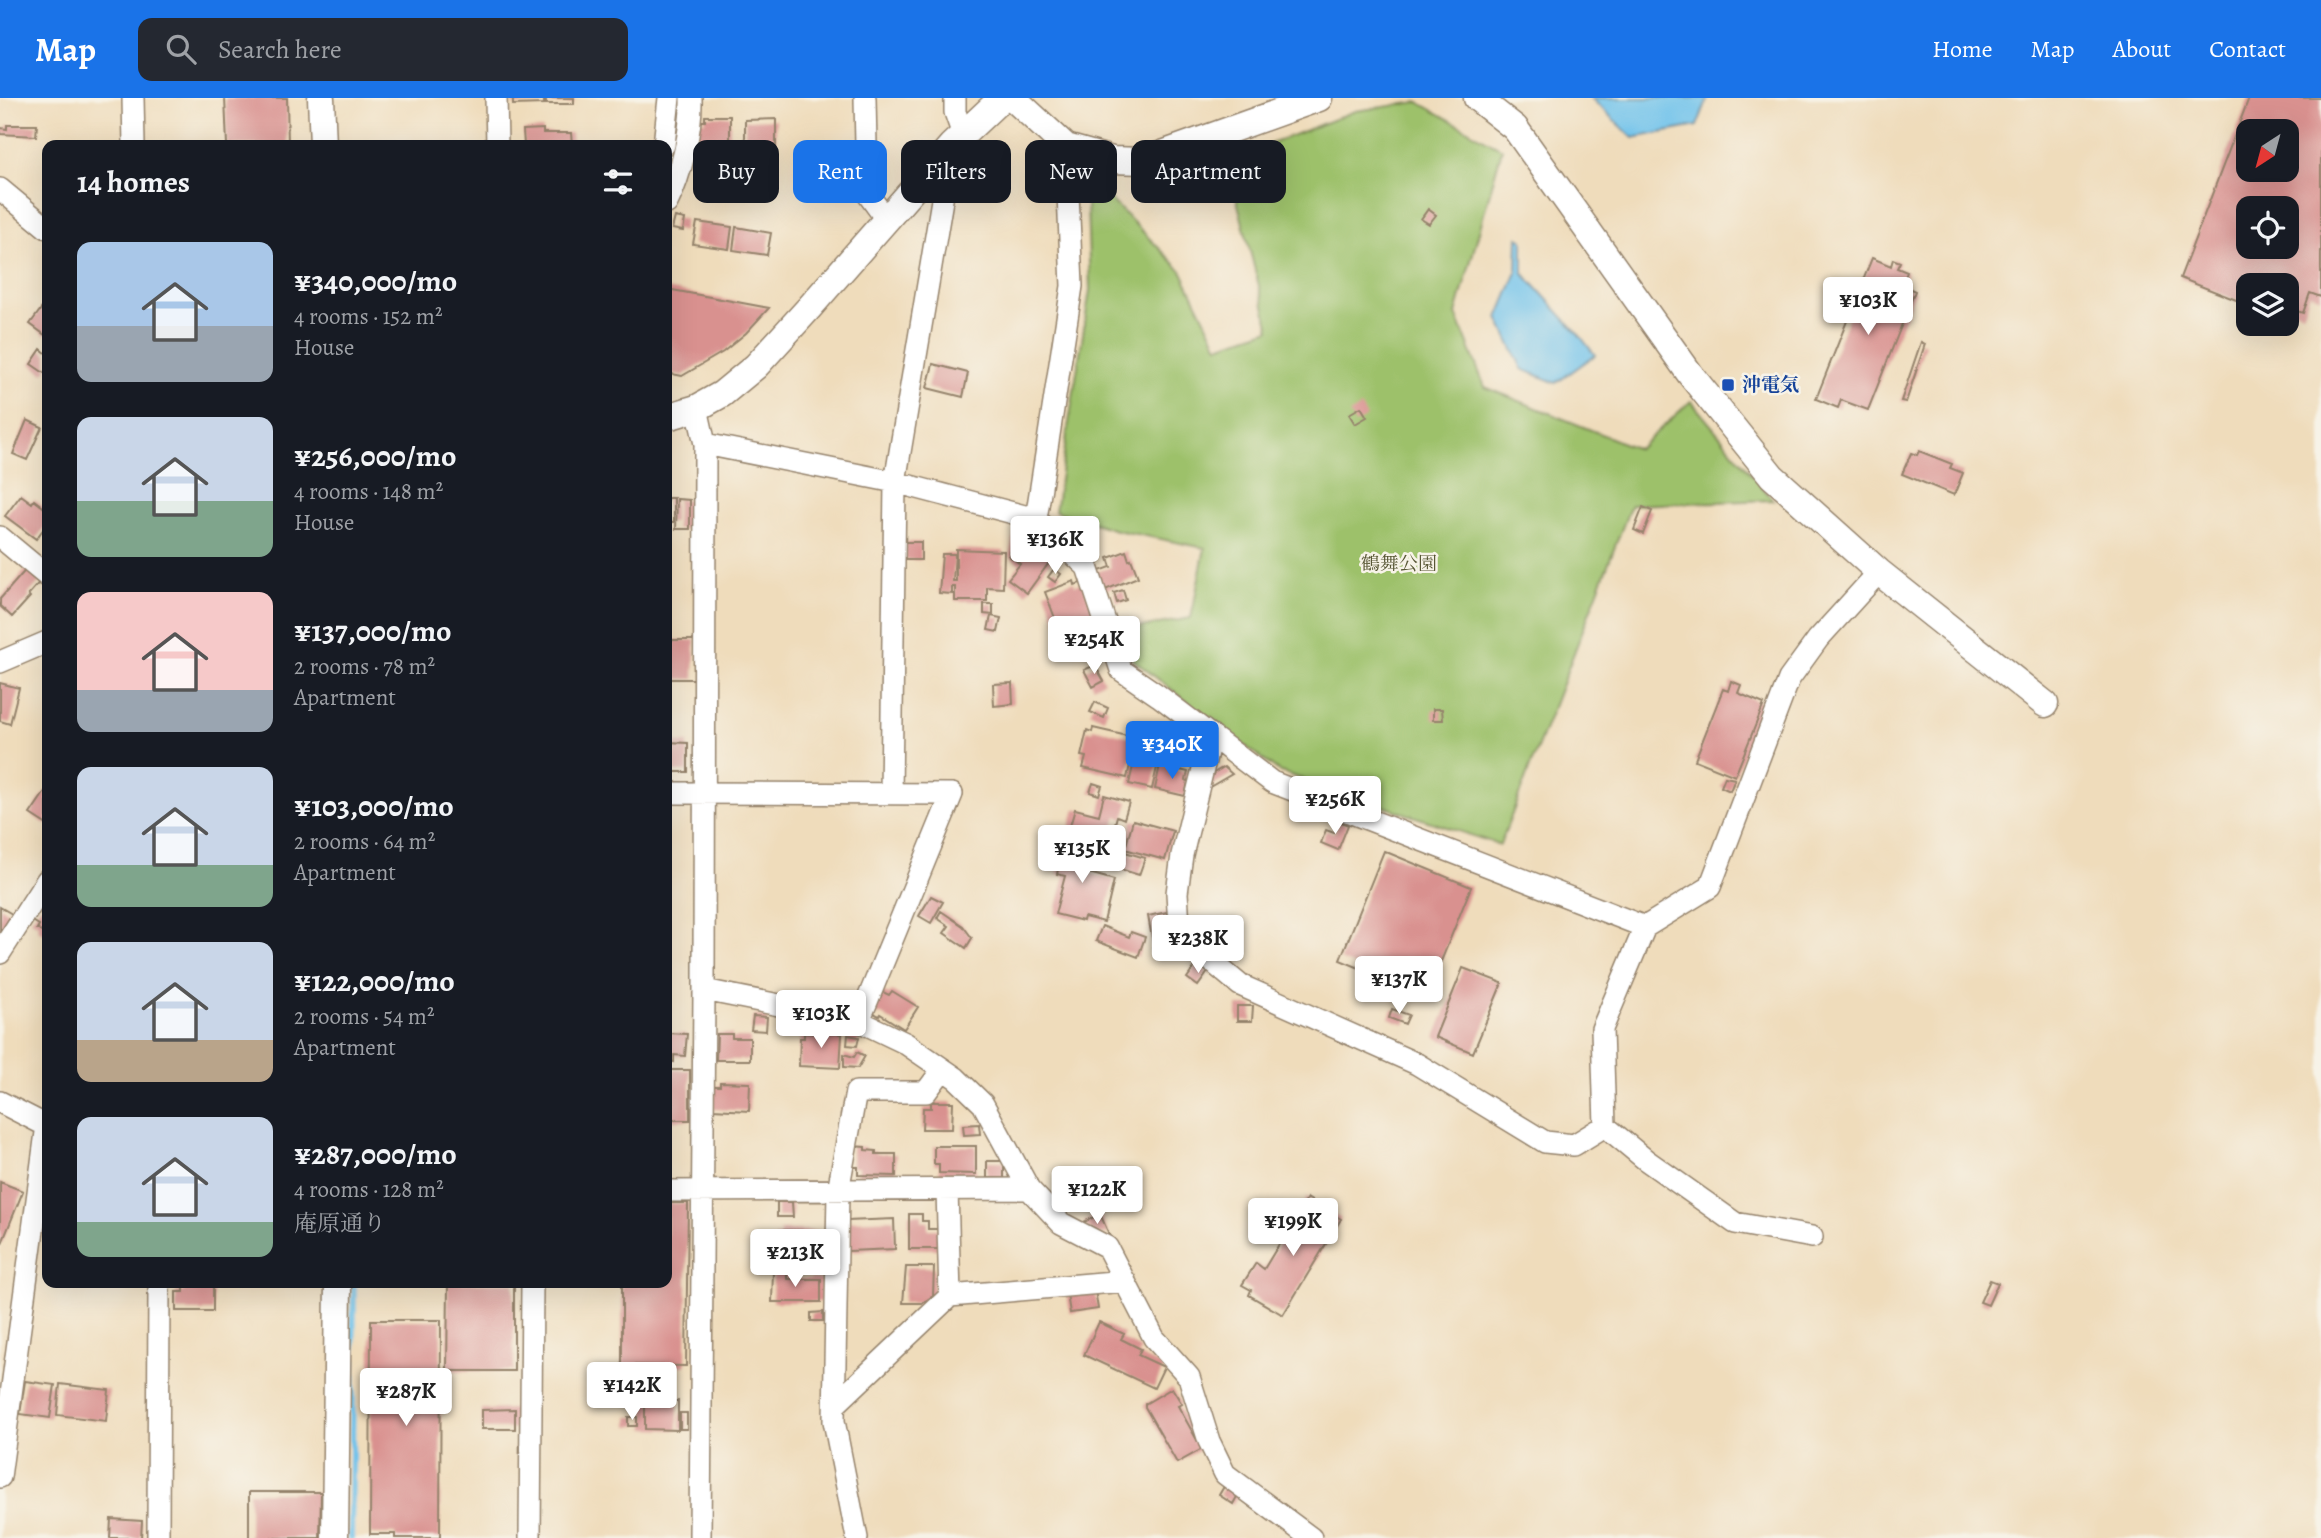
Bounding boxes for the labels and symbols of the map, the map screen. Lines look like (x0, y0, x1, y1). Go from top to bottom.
north arrow (2236, 119, 2300, 182)
pin: ¥103K (1819, 278, 1917, 337)
place label: 沖電気 (1742, 372, 1799, 398)
marker: 沖電気 (1720, 377, 1736, 393)
pin: ¥136K (1006, 517, 1104, 576)
park label: 鶴舞公園 (1361, 551, 1437, 577)
pin: ¥254K (1045, 616, 1143, 676)
pin: ¥340K (1123, 722, 1221, 781)
pin: ¥256K (1286, 776, 1384, 836)
pin: ¥135K (1033, 826, 1131, 885)
pin: ¥238K (1149, 916, 1247, 975)
pin: ¥137K (1350, 956, 1448, 1016)
pin: ¥103K (772, 990, 870, 1050)
pin: ¥122K (1048, 1166, 1146, 1226)
pin: ¥199K (1244, 1198, 1342, 1258)
pin: ¥213K (746, 1230, 844, 1289)
pin: ¥142K (583, 1362, 681, 1422)
pin: ¥287K (357, 1368, 455, 1428)

